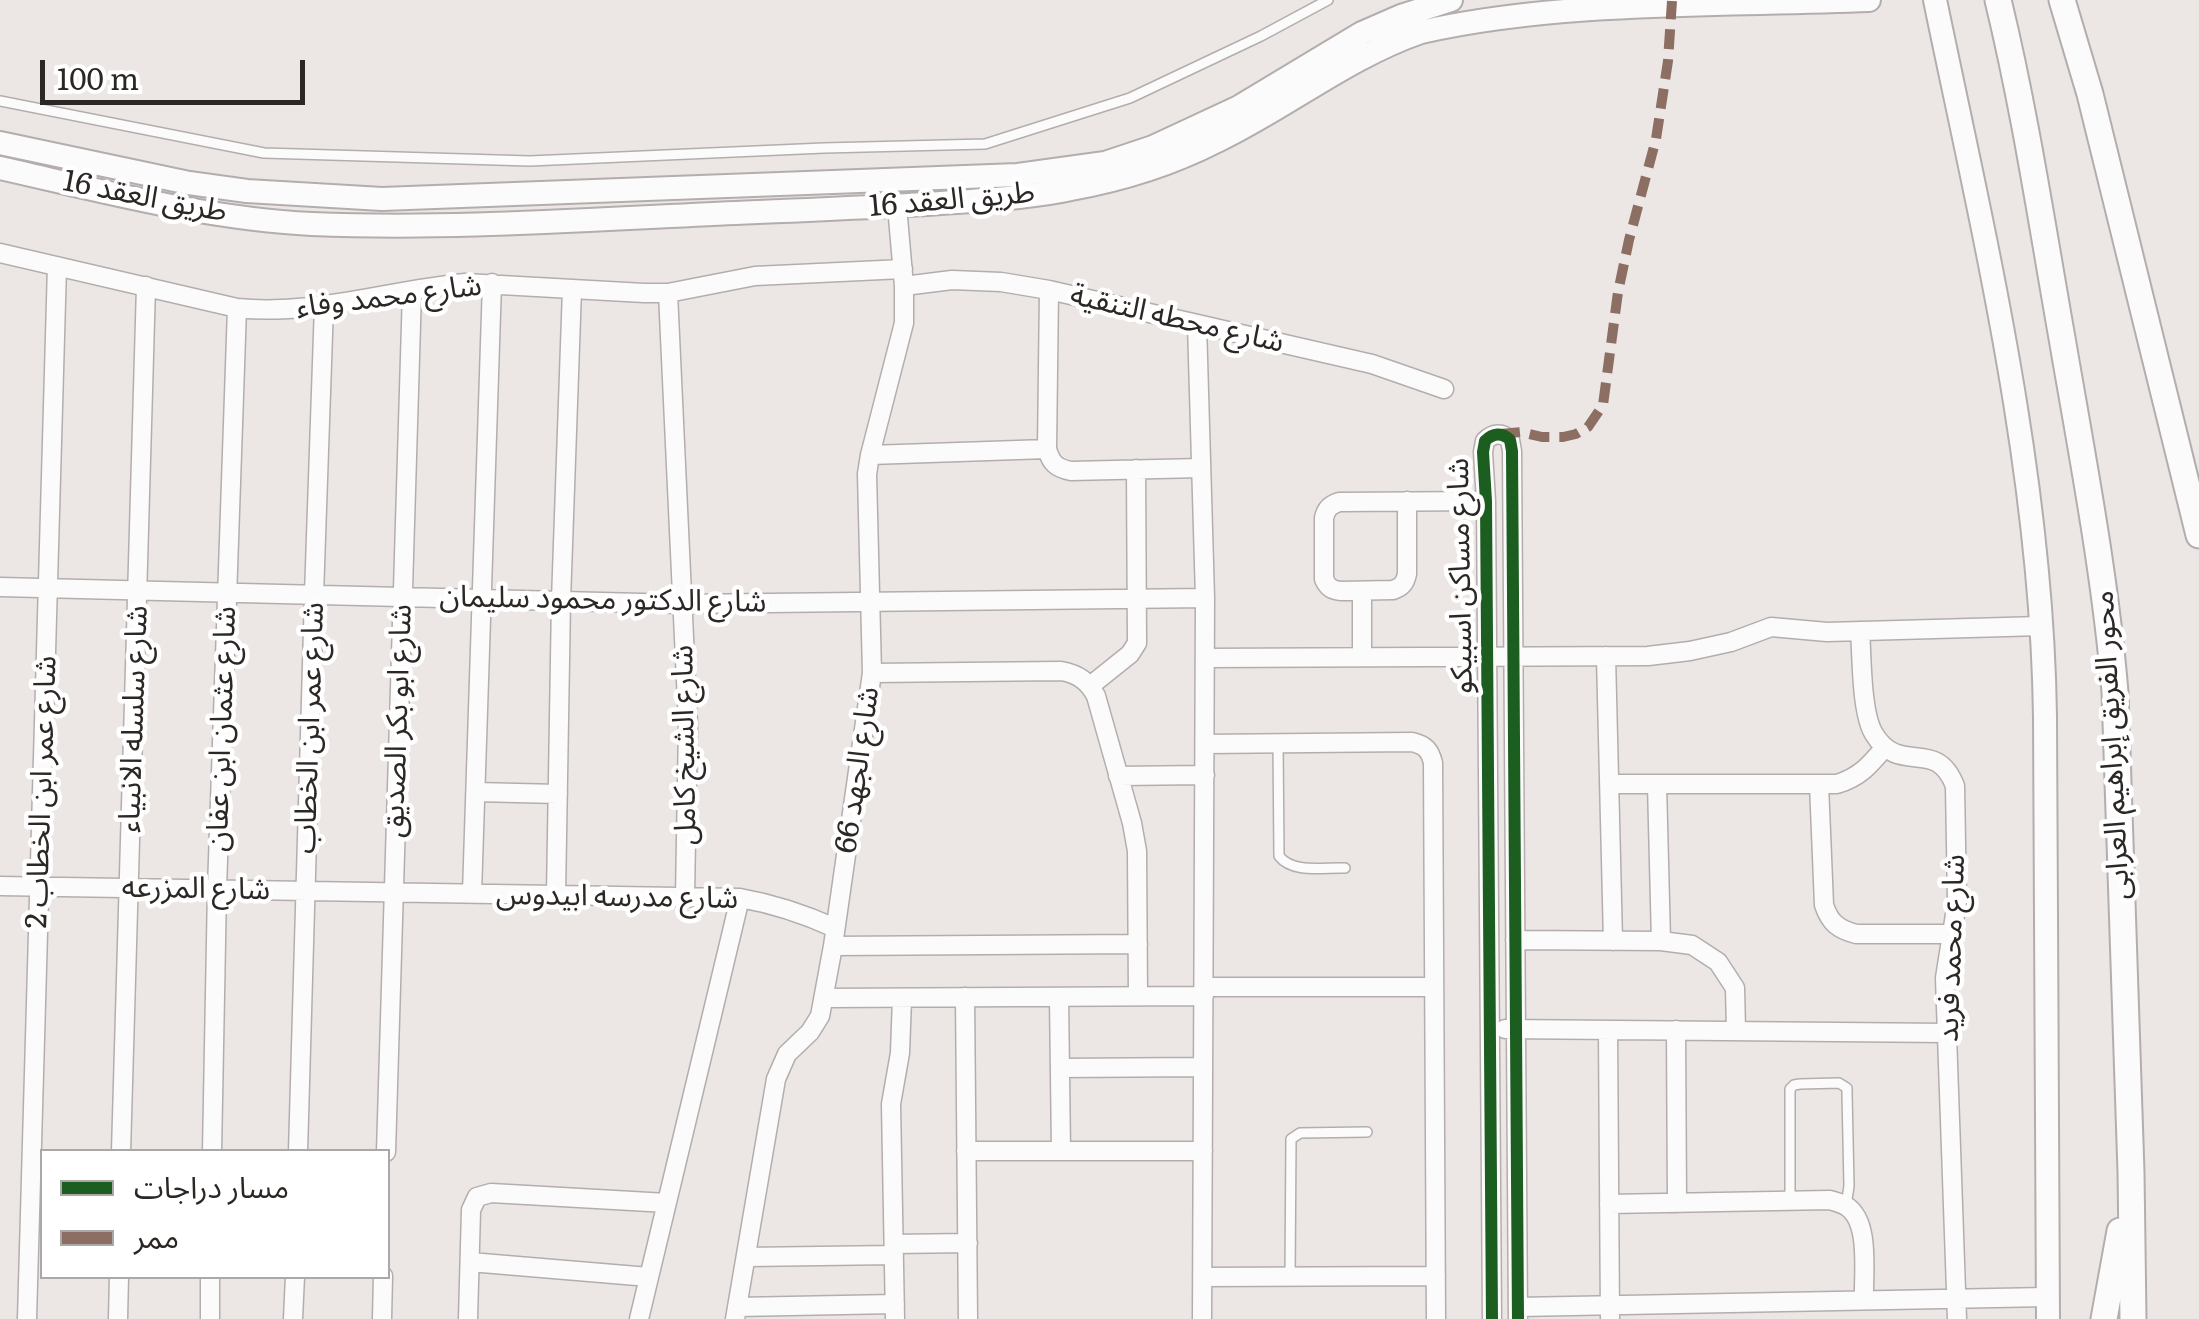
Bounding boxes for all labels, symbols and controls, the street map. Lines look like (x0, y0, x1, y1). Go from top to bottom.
scale bar (45, 40, 310, 102)
text: 100 m (57, 55, 139, 99)
street label: طريق العقد 16 (60, 163, 230, 231)
street label: طريق العقد 16 (868, 175, 1036, 225)
street label: شارع محمد وفاء (294, 268, 484, 326)
street label: شارع محطه التنقية (1067, 277, 1287, 361)
street label: شارع مساكن اسبيكو (1441, 458, 1481, 694)
street label: شارع الدكتور محمود سليمان (439, 579, 767, 621)
street label: محور الفريق إبراهيم العرابى (2086, 589, 2138, 901)
street label: شارع عمر ابن الخطاب (288, 602, 332, 854)
street label: شارع ابو بكر الصديق (376, 604, 420, 838)
street label: شارع سلسله الانبياء (112, 605, 156, 833)
street label: شارع عثمان ابن عفان (200, 606, 244, 852)
street label: شارع الشيخ كامل (665, 645, 705, 845)
street label: شارع عمر ابن الخطاب 2 (19, 655, 65, 929)
street label: شارع الجهد 66 (828, 684, 888, 856)
street label: شارع محمد فريد (1931, 853, 1973, 1043)
street label: شارع المزرعه (121, 870, 271, 908)
street label: شارع مدرسه ابيدوس (495, 877, 739, 917)
legend (40, 1149, 390, 1279)
text: مسار دراجات (134, 1163, 289, 1207)
text: ممر (134, 1213, 179, 1257)

